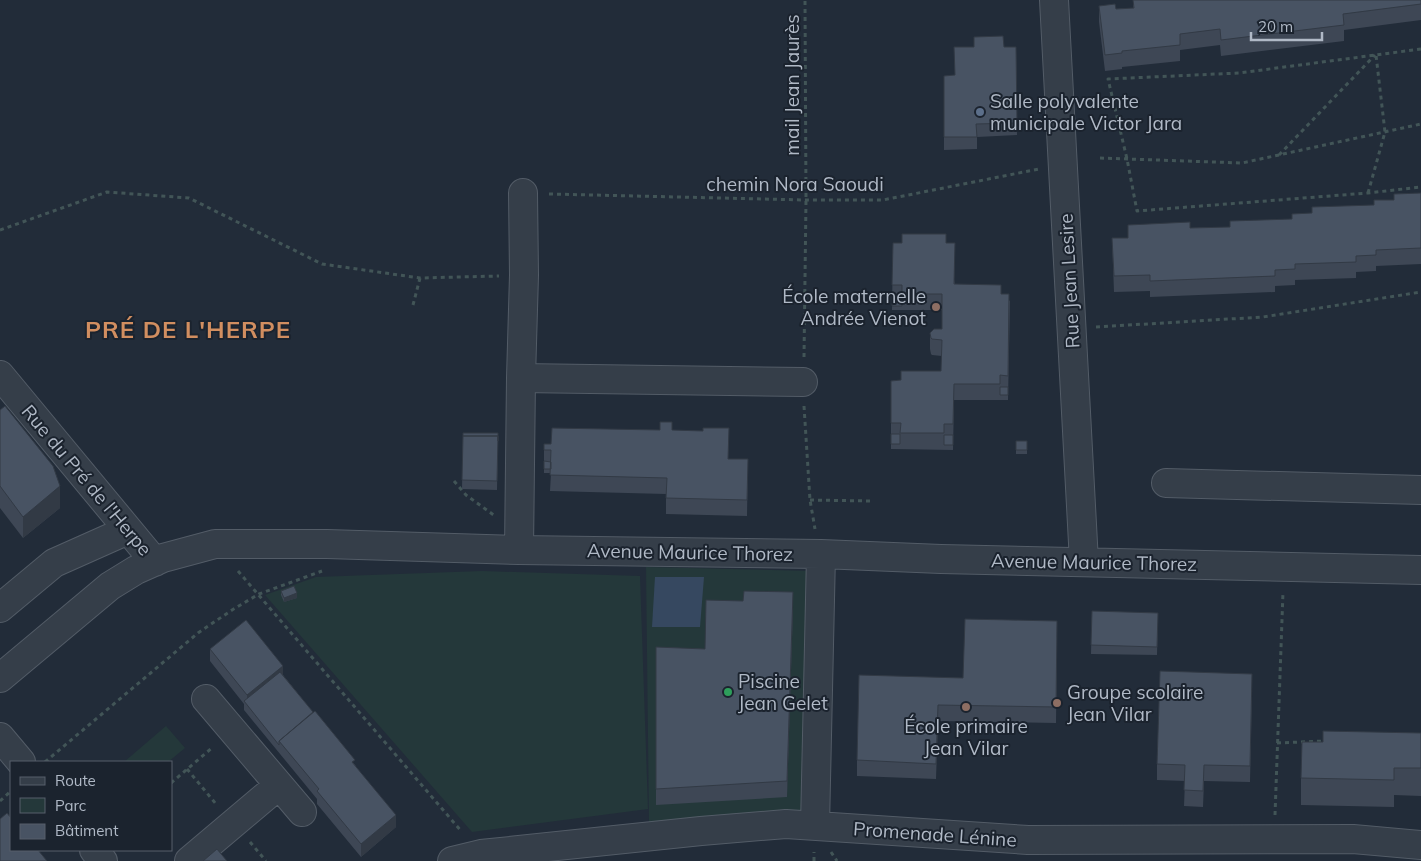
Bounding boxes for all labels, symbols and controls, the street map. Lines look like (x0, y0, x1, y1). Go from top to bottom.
scale bar (1251, 10, 1322, 42)
street label: mail Jean Jaurès (780, 14, 804, 156)
text: 20 m (1258, 17, 1293, 36)
place label: Salle polyvalente municipale Victor Jara (990, 89, 1182, 135)
marker: Salle polyvalente municipale Victor Jara (974, 106, 986, 118)
street label: chemin Nora Saoudi (706, 172, 884, 196)
street label: Rue Jean Lesire (1053, 213, 1085, 349)
place label: École maternelle Andrée Vienot (782, 284, 926, 330)
marker: École maternelle Andrée Vienot (930, 301, 942, 313)
district label: PRÉ DE L'HERPE (85, 314, 291, 344)
street label: Rue du Pré de l'Herpe (17, 400, 157, 560)
street label: Avenue Maurice Thorez (587, 538, 793, 566)
street label: Avenue Maurice Thorez (991, 548, 1197, 576)
place label: Piscine Jean Gelet (738, 669, 828, 715)
place label: Groupe scolaire Jean Vilar (1067, 680, 1203, 726)
marker: Piscine Jean Gelet (722, 686, 734, 698)
marker: Groupe scolaire Jean Vilar (1051, 697, 1063, 709)
marker: École primaire Jean Vilar (960, 701, 972, 713)
place label: École primaire Jean Vilar (904, 714, 1028, 760)
legend (10, 761, 172, 851)
text: Route (55, 771, 96, 790)
text: Parc (55, 796, 86, 815)
street label: Promenade Lénine (852, 816, 1018, 852)
text: Bâtiment (55, 821, 118, 840)

